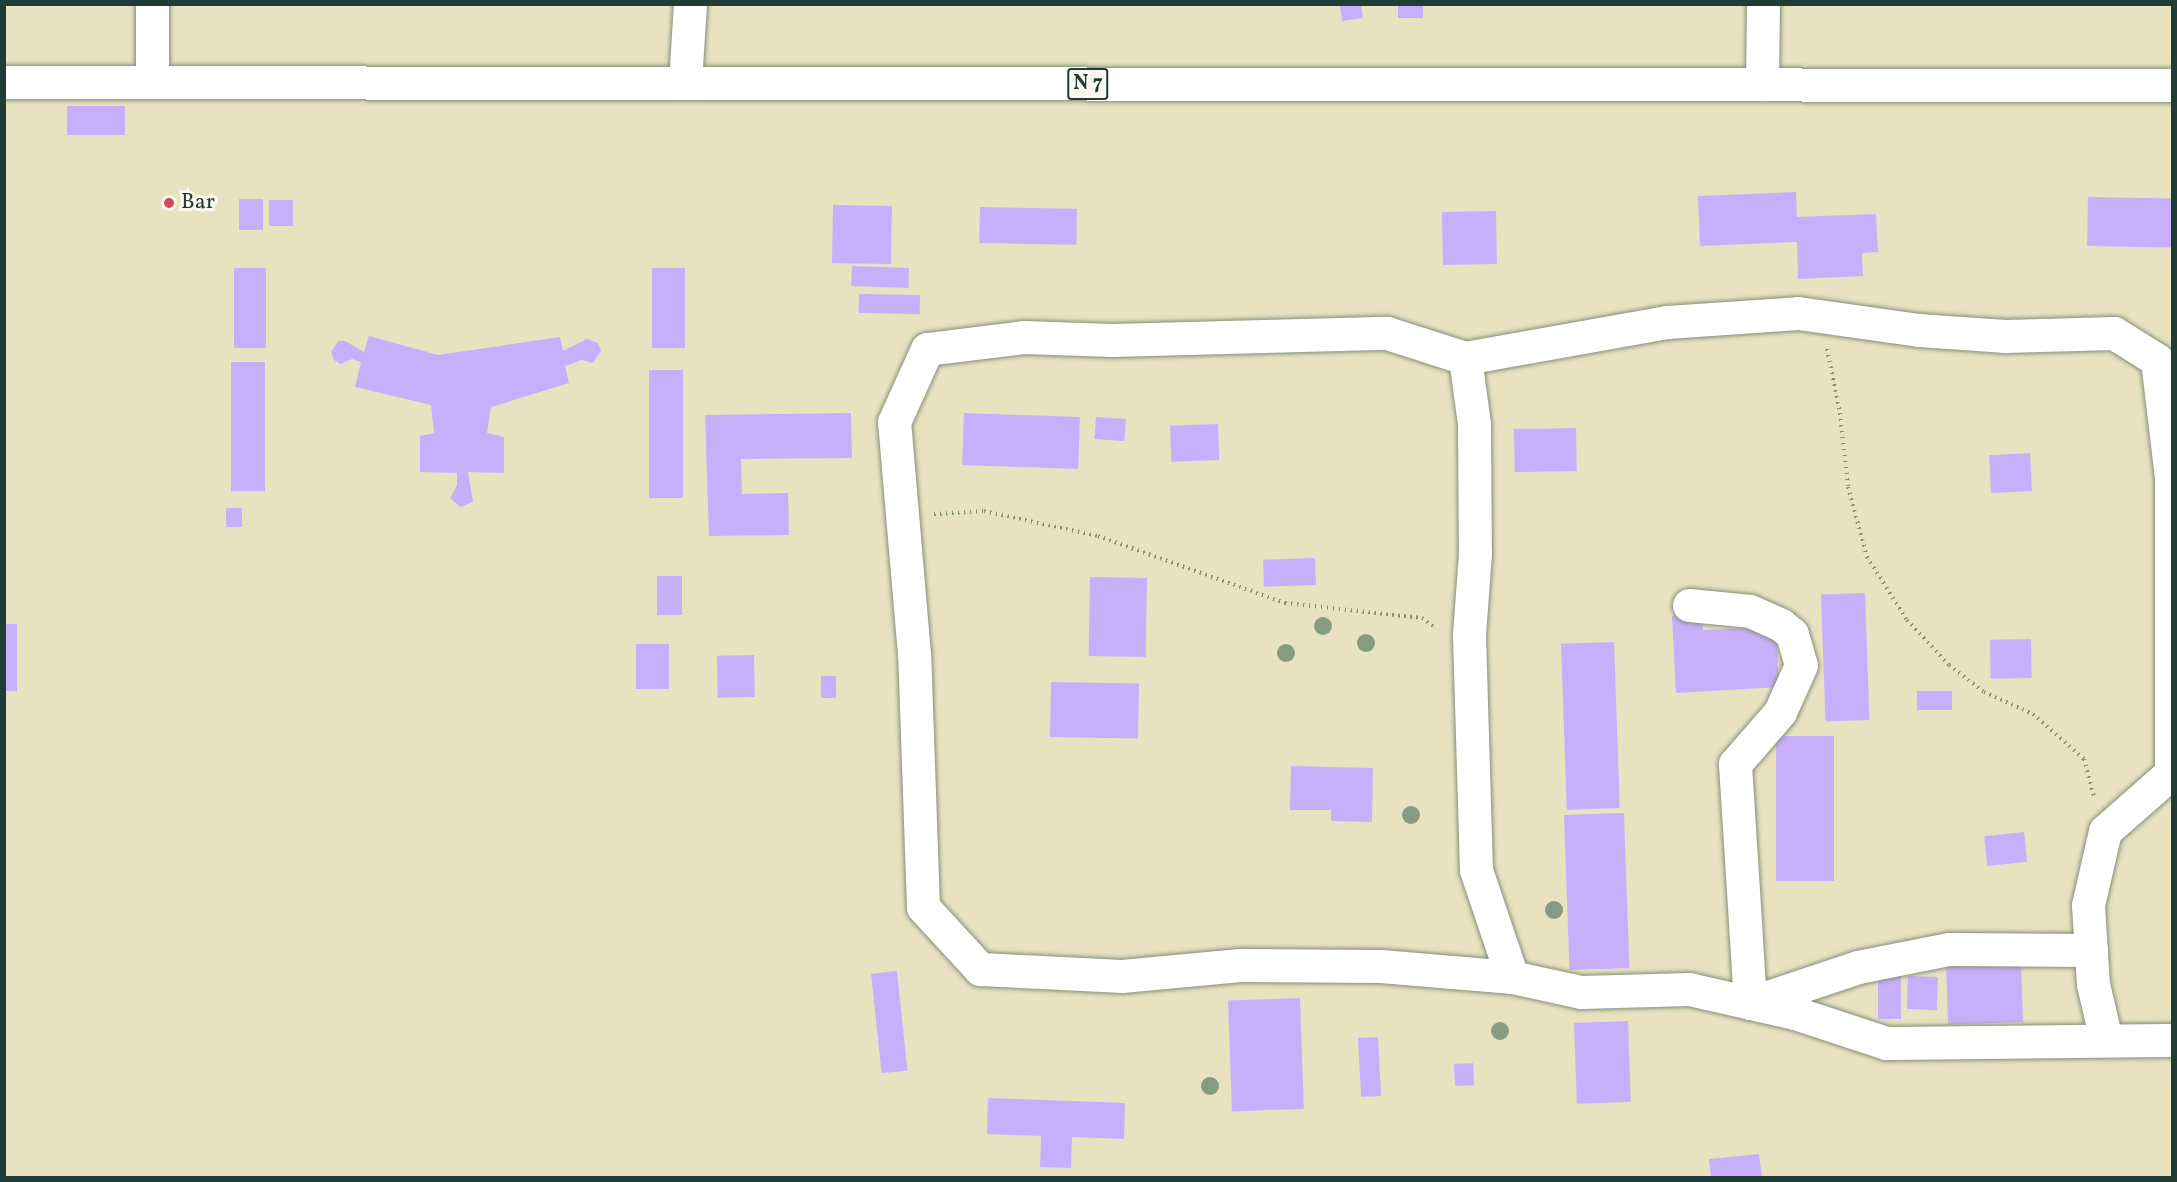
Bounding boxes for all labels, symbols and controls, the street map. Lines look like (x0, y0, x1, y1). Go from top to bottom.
road number: N 7 (1067, 66, 1109, 102)
place label: Bar (181, 190, 215, 216)
marker: Bar (162, 196, 176, 210)

